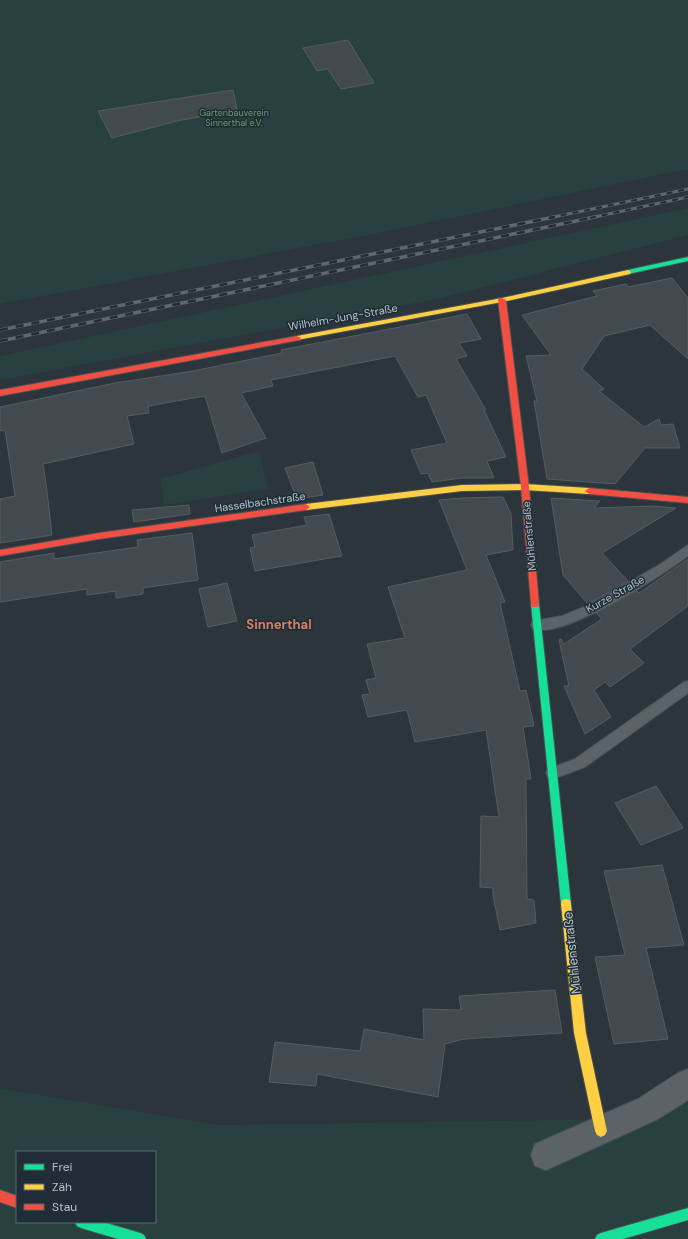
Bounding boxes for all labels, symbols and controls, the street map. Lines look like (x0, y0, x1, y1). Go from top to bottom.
park label: Gartenbauverein Sinnerthal e.V. (199, 107, 269, 129)
street label: Wilhelm-Jung-Straße (287, 300, 399, 334)
street label: Hasselbachstraße (214, 489, 306, 515)
street label: Mühlenstraße (519, 501, 539, 571)
street label: Kurze Straße (583, 572, 647, 616)
district label: Sinnerthal (246, 616, 312, 633)
street label: Mühlenstraße (559, 911, 585, 995)
legend (16, 1151, 156, 1223)
text: Frei (52, 1159, 72, 1175)
text: Zäh (52, 1179, 72, 1195)
text: Stau (52, 1199, 77, 1215)

